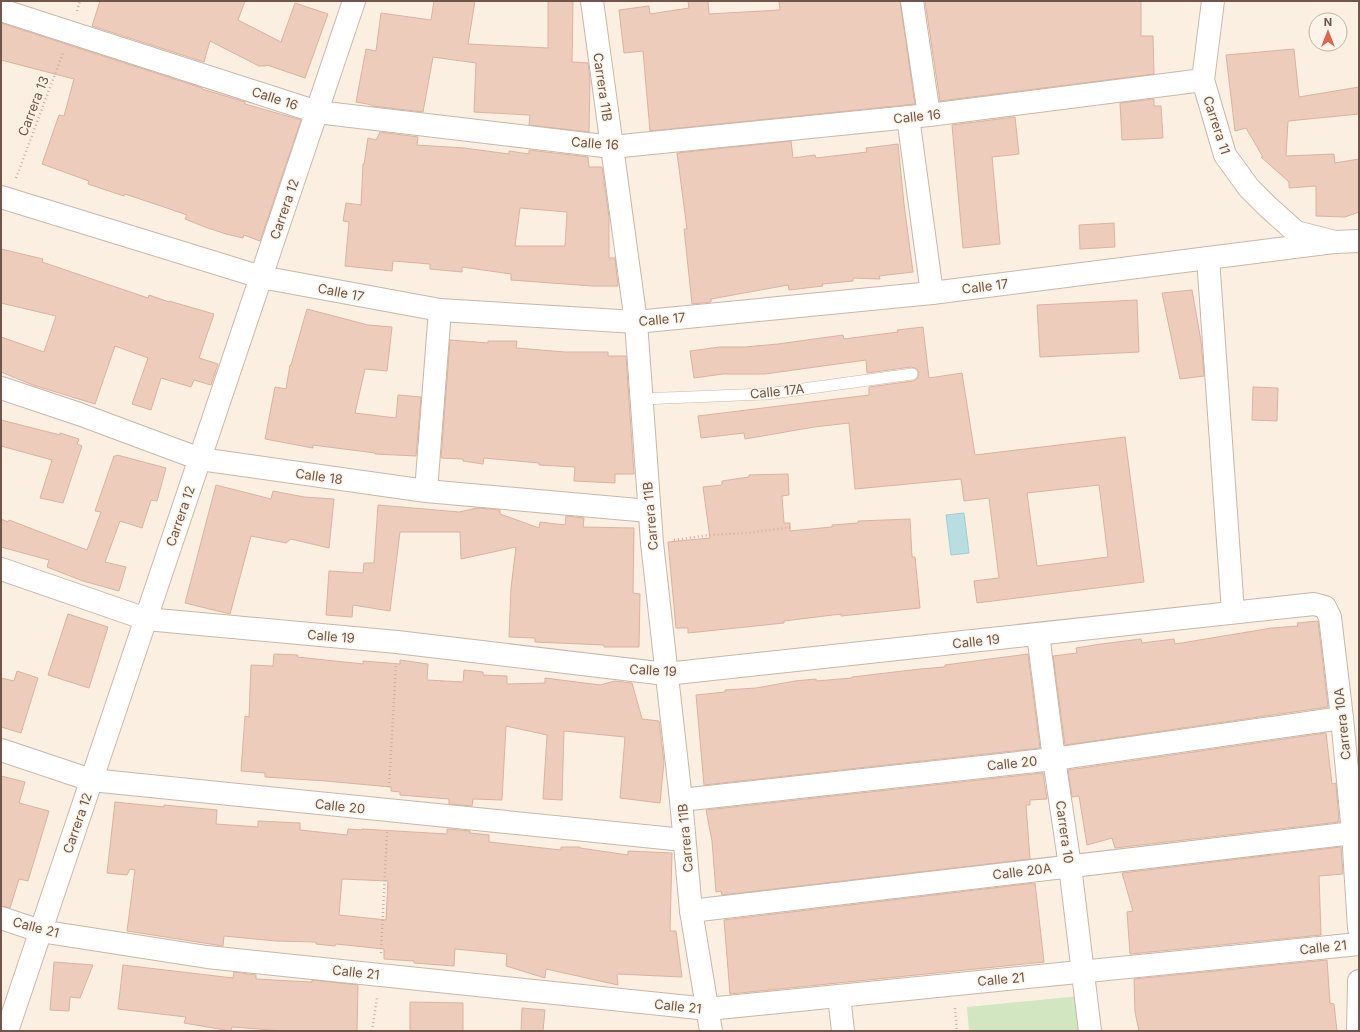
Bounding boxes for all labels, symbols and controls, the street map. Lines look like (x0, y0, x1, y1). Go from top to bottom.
north arrow (1308, 12, 1348, 52)
text: N (1324, 15, 1332, 29)
street label: Carrera 11B (590, 52, 616, 122)
street label: Carrera 13 (14, 74, 52, 138)
street label: Calle 16 (250, 83, 300, 113)
street label: Carrera 11 (1200, 94, 1234, 156)
street label: Calle 16 (892, 106, 942, 126)
street label: Calle 16 (571, 133, 619, 153)
street label: Carrera 12 (266, 177, 302, 241)
street label: Calle 17 (961, 275, 1009, 297)
street label: Calle 17 (316, 280, 366, 304)
street label: Calle 17 (638, 309, 686, 329)
street label: Calle 17A (749, 380, 805, 402)
street label: Calle 18 (294, 465, 344, 487)
street label: Carrera 11B (639, 481, 661, 551)
street label: Carrera 12 (162, 484, 198, 548)
street label: Calle 19 (307, 626, 355, 646)
street label: Calle 19 (951, 631, 1001, 651)
street label: Calle 19 (629, 661, 677, 679)
street label: Carrera 10A (1330, 687, 1354, 761)
street label: Calle 20 (986, 752, 1038, 774)
street label: Carrera 12 (59, 791, 95, 855)
street label: Calle 20 (314, 795, 366, 817)
street label: Carrera 10 (1053, 799, 1077, 865)
street label: Carrera 11B (674, 803, 696, 873)
street label: Calle 20A (992, 859, 1052, 883)
street label: Calle 21 (11, 913, 61, 941)
street label: Calle 21 (1299, 937, 1347, 957)
street label: Calle 21 (332, 962, 380, 982)
street label: Calle 21 (977, 969, 1025, 989)
street label: Calle 21 (654, 996, 702, 1016)

